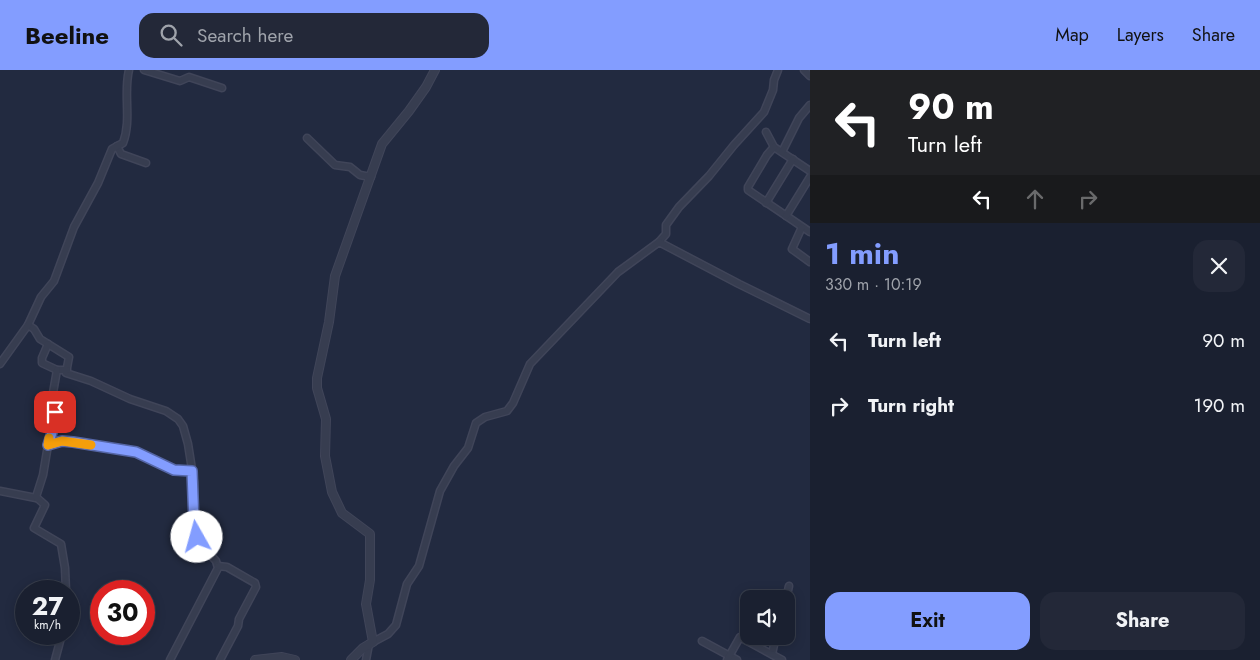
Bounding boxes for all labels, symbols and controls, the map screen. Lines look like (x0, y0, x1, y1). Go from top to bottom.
search box (139, 13, 489, 58)
text: Beeline (25, 18, 109, 53)
icon: search (157, 21, 185, 49)
text: Search here (197, 22, 293, 49)
text: Map (1055, 22, 1089, 48)
text: Layers (1117, 22, 1164, 48)
text: Share (1192, 22, 1235, 48)
text: 90 m (908, 82, 994, 132)
icon: left (825, 90, 890, 155)
text: Turn left (908, 128, 982, 160)
icon: left (968, 185, 996, 213)
icon: ahead (1021, 185, 1049, 213)
icon: right (1074, 185, 1102, 213)
text: 1 min (825, 232, 899, 275)
button: close (1193, 240, 1245, 292)
text: 330 m · 10:19 (825, 273, 922, 296)
icon: left (825, 327, 853, 355)
text: Turn left (868, 327, 941, 354)
text: 90 m (1202, 327, 1245, 354)
pin (34, 391, 76, 433)
icon: right (825, 392, 853, 420)
text: Turn right (868, 392, 954, 419)
text: 190 m (1194, 392, 1245, 419)
icon: arrive (41, 398, 69, 426)
position arrow (170, 510, 222, 562)
speed limit sign: 30 (90, 580, 155, 645)
text: 27 (32, 588, 63, 624)
map controls (740, 590, 795, 645)
button: sound (740, 590, 795, 645)
button: Exit (825, 592, 1030, 650)
button: Share (1040, 592, 1245, 650)
text: km/h (34, 616, 61, 634)

